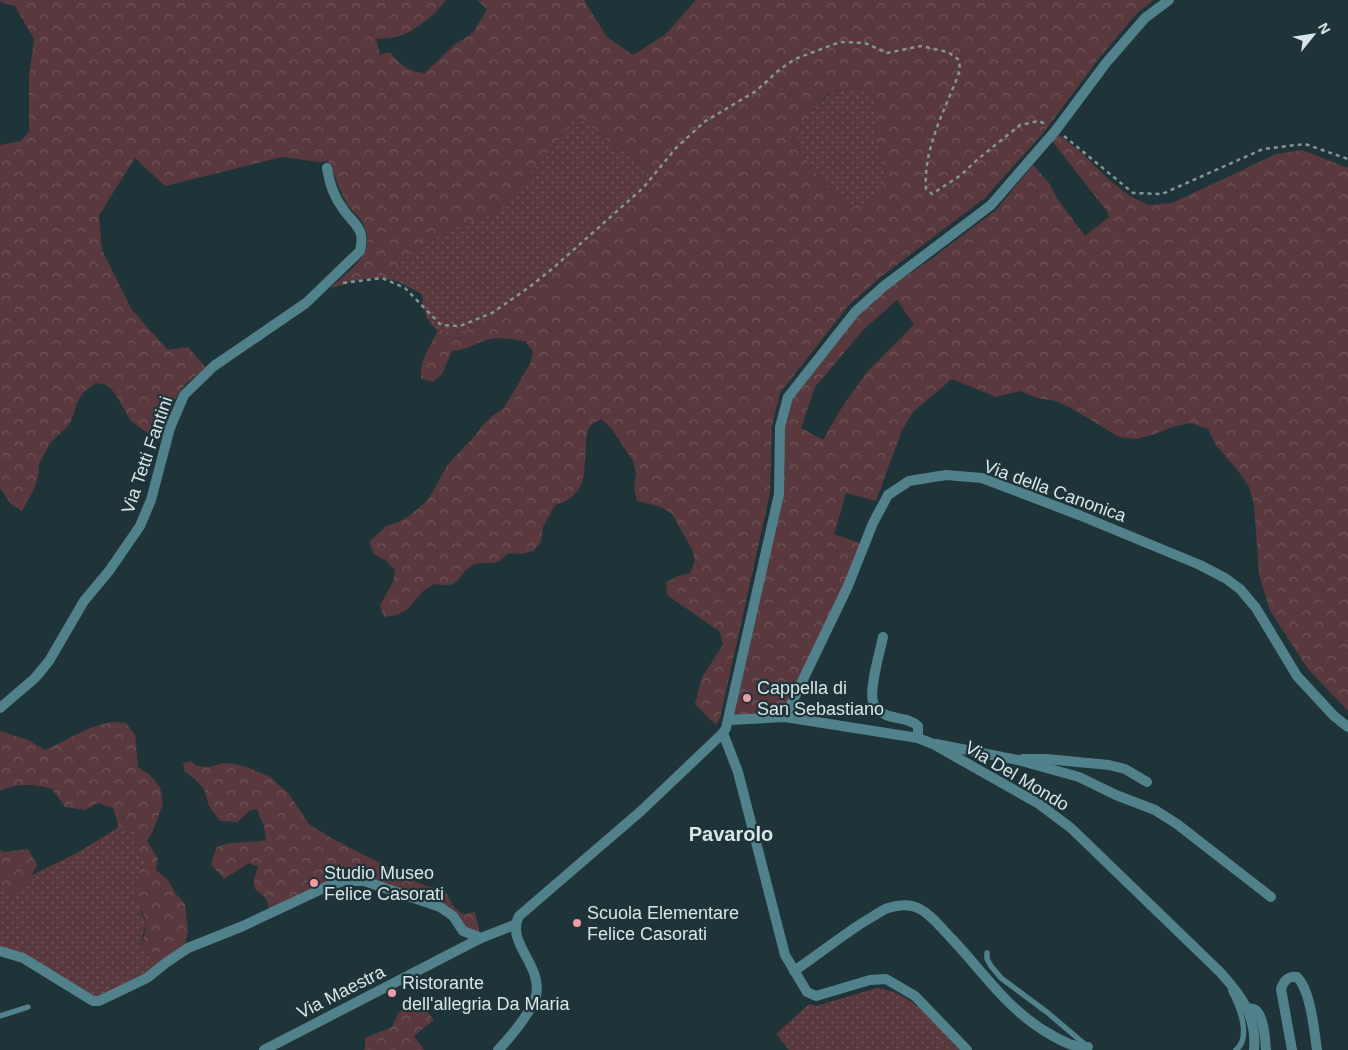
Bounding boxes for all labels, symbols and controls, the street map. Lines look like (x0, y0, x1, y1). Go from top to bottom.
north arrow (1288, 10, 1338, 60)
text: N (1315, 20, 1334, 37)
street label: Via Tetti Fantini (118, 394, 176, 516)
street label: Via della Canonica (981, 456, 1130, 526)
place label: Cappella di San Sebastiano (757, 678, 884, 719)
marker: Cappella di San Sebastiano (741, 692, 753, 704)
street label: Via Del Mondo (961, 737, 1073, 815)
district label: Pavarolo (689, 823, 773, 845)
place label: Studio Museo Felice Casorati (324, 863, 444, 904)
marker: Studio Museo Felice Casorati (308, 877, 320, 889)
place label: Scuola Elementare Felice Casorati (587, 903, 739, 944)
marker: Scuola Elementare Felice Casorati (571, 917, 583, 929)
street label: Via Maestra (294, 961, 389, 1023)
place label: Ristorante dell'allegria Da Maria (402, 973, 571, 1014)
marker: Ristorante dell'allegria Da Maria (386, 987, 398, 999)

